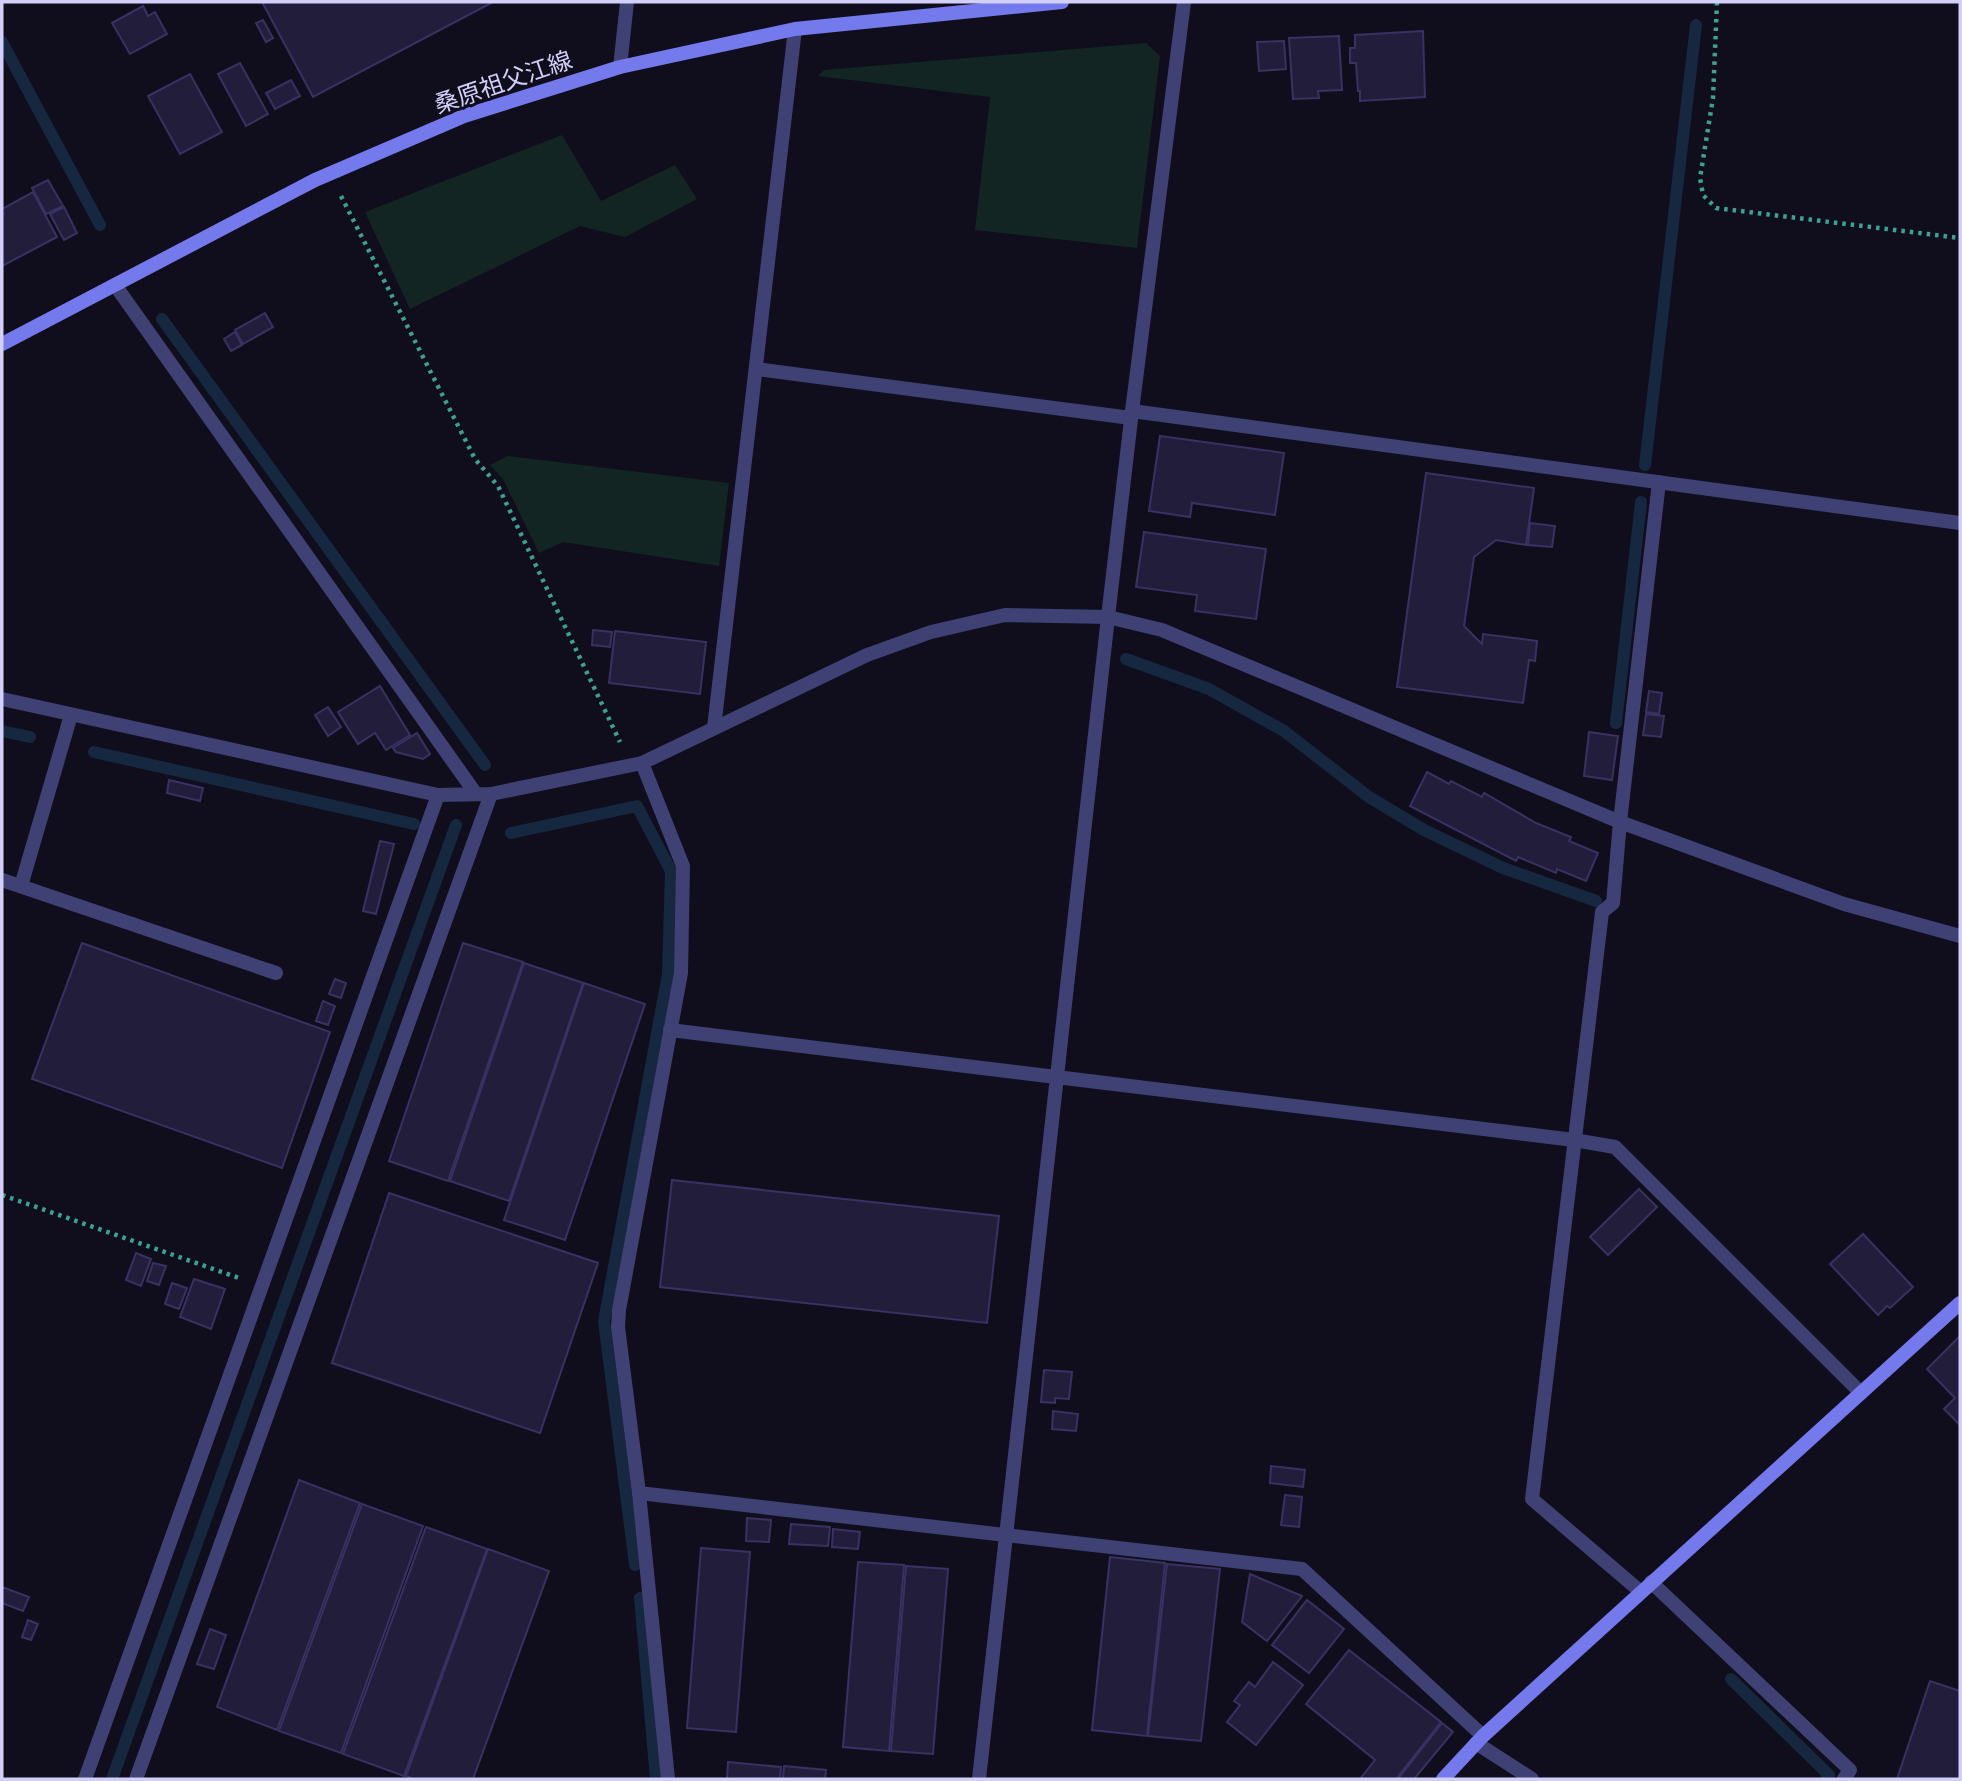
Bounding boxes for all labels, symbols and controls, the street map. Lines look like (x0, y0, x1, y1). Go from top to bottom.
street label: 桑原祖父江線 (430, 44, 576, 120)

